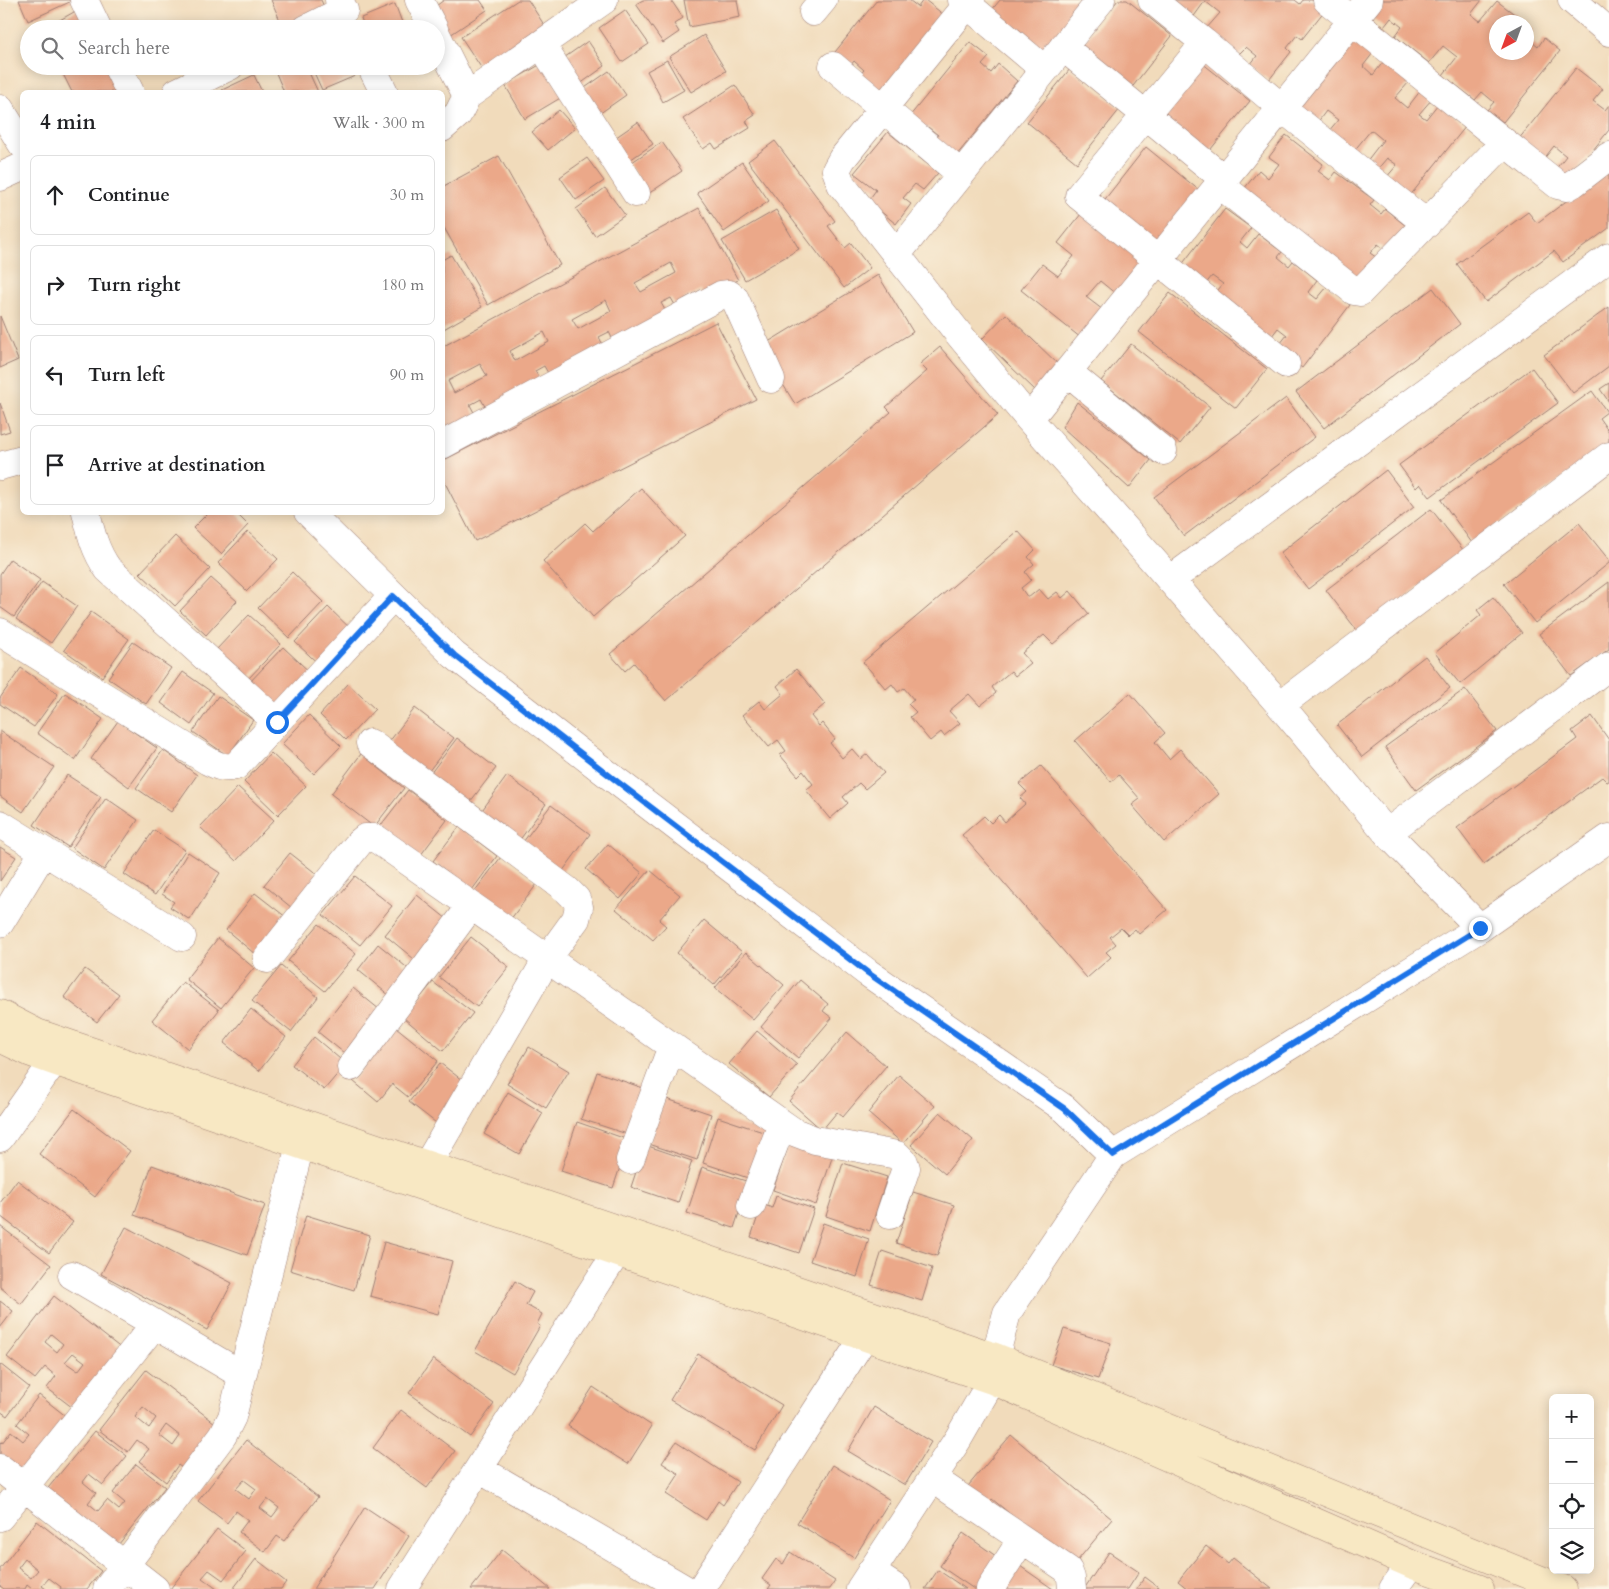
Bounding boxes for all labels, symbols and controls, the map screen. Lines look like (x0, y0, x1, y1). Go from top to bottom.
north arrow (1489, 15, 1534, 60)
search box (20, 20, 445, 75)
icon: search (38, 34, 66, 62)
text: Search here (78, 35, 170, 61)
text: 4 min (40, 108, 96, 137)
text: Walk · 300 m (333, 112, 425, 134)
icon: ahead (41, 181, 69, 209)
text: Continue (88, 182, 170, 208)
text: 30 m (390, 184, 424, 206)
icon: right (41, 271, 69, 299)
text: Turn right (88, 272, 180, 298)
text: 180 m (382, 274, 424, 296)
icon: left (41, 361, 69, 389)
text: Turn left (88, 362, 165, 388)
text: 90 m (390, 364, 424, 386)
icon: arrive (41, 451, 69, 479)
text: Arrive at destination (88, 452, 265, 478)
route start (266, 711, 289, 734)
route end (1469, 917, 1492, 940)
map controls (1549, 1394, 1594, 1574)
button: + (1549, 1394, 1594, 1439)
button: − (1549, 1439, 1594, 1484)
button: locate (1549, 1484, 1594, 1529)
button: layers (1549, 1529, 1594, 1574)

